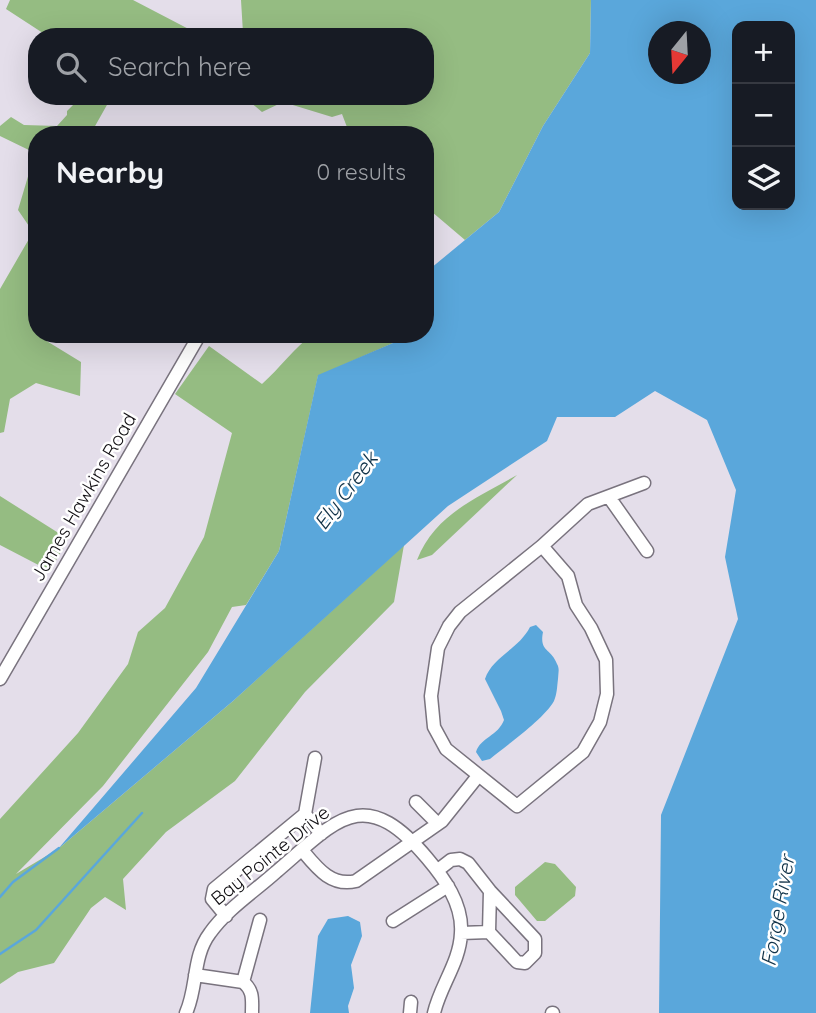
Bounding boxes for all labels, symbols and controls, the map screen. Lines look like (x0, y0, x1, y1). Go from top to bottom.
north arrow (648, 21, 711, 84)
map controls (732, 21, 795, 210)
button: + (732, 21, 795, 84)
search box (28, 28, 434, 105)
icon: search (52, 48, 90, 86)
text: Search here (108, 50, 252, 83)
button: − (732, 84, 795, 147)
button: layers (732, 147, 795, 210)
text: Nearby (56, 153, 164, 191)
text: 0 results (317, 157, 406, 186)
street label: James Hawkins Road (25, 409, 141, 585)
water label: Ely Creek (308, 445, 384, 534)
street label: Bay Pointe Drive (206, 800, 334, 910)
water label: Forge River (755, 851, 800, 968)

